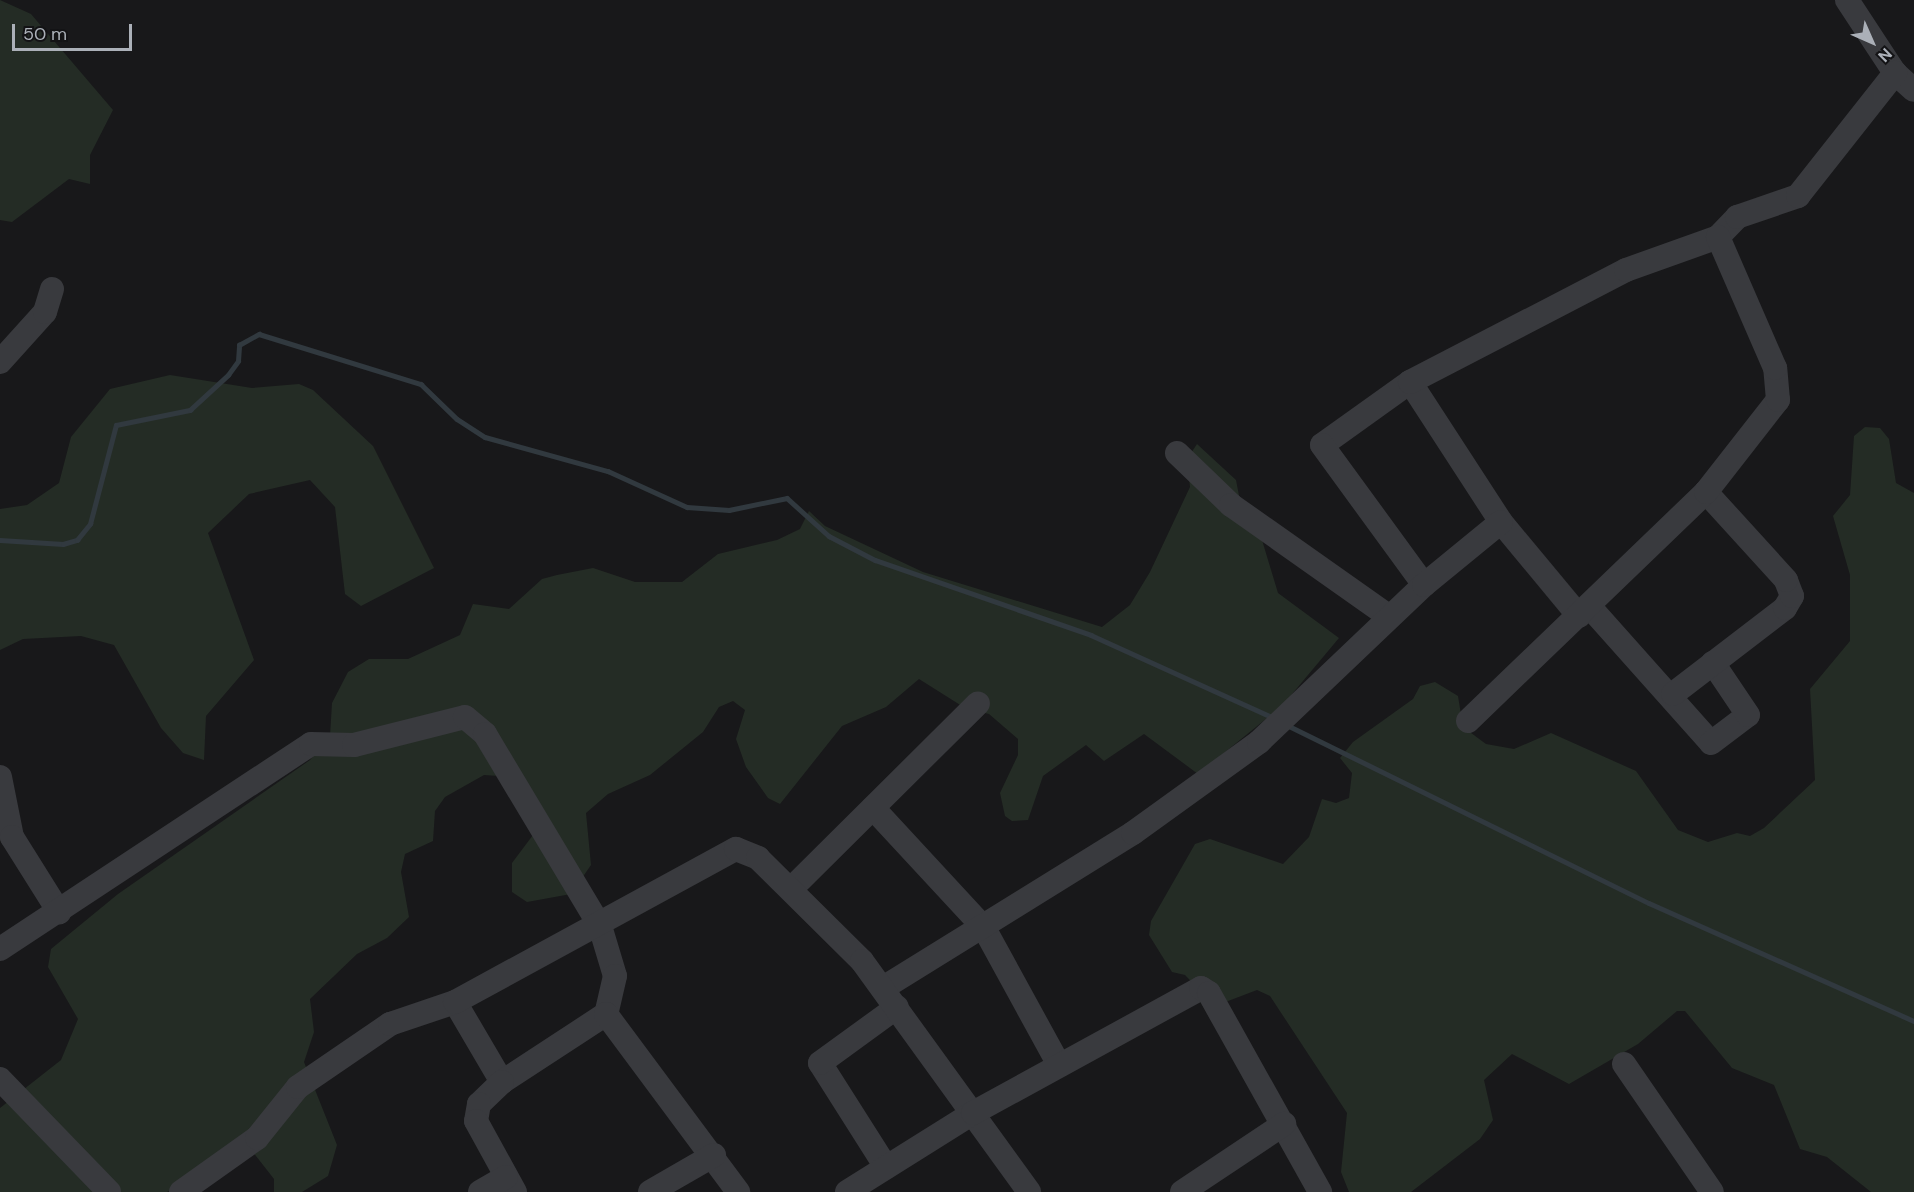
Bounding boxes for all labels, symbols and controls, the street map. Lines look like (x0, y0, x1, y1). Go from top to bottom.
scale bar (15, 12, 135, 50)
north arrow (1842, 12, 1902, 72)
text: 50 m (23, 22, 67, 46)
text: N (1874, 44, 1897, 67)

